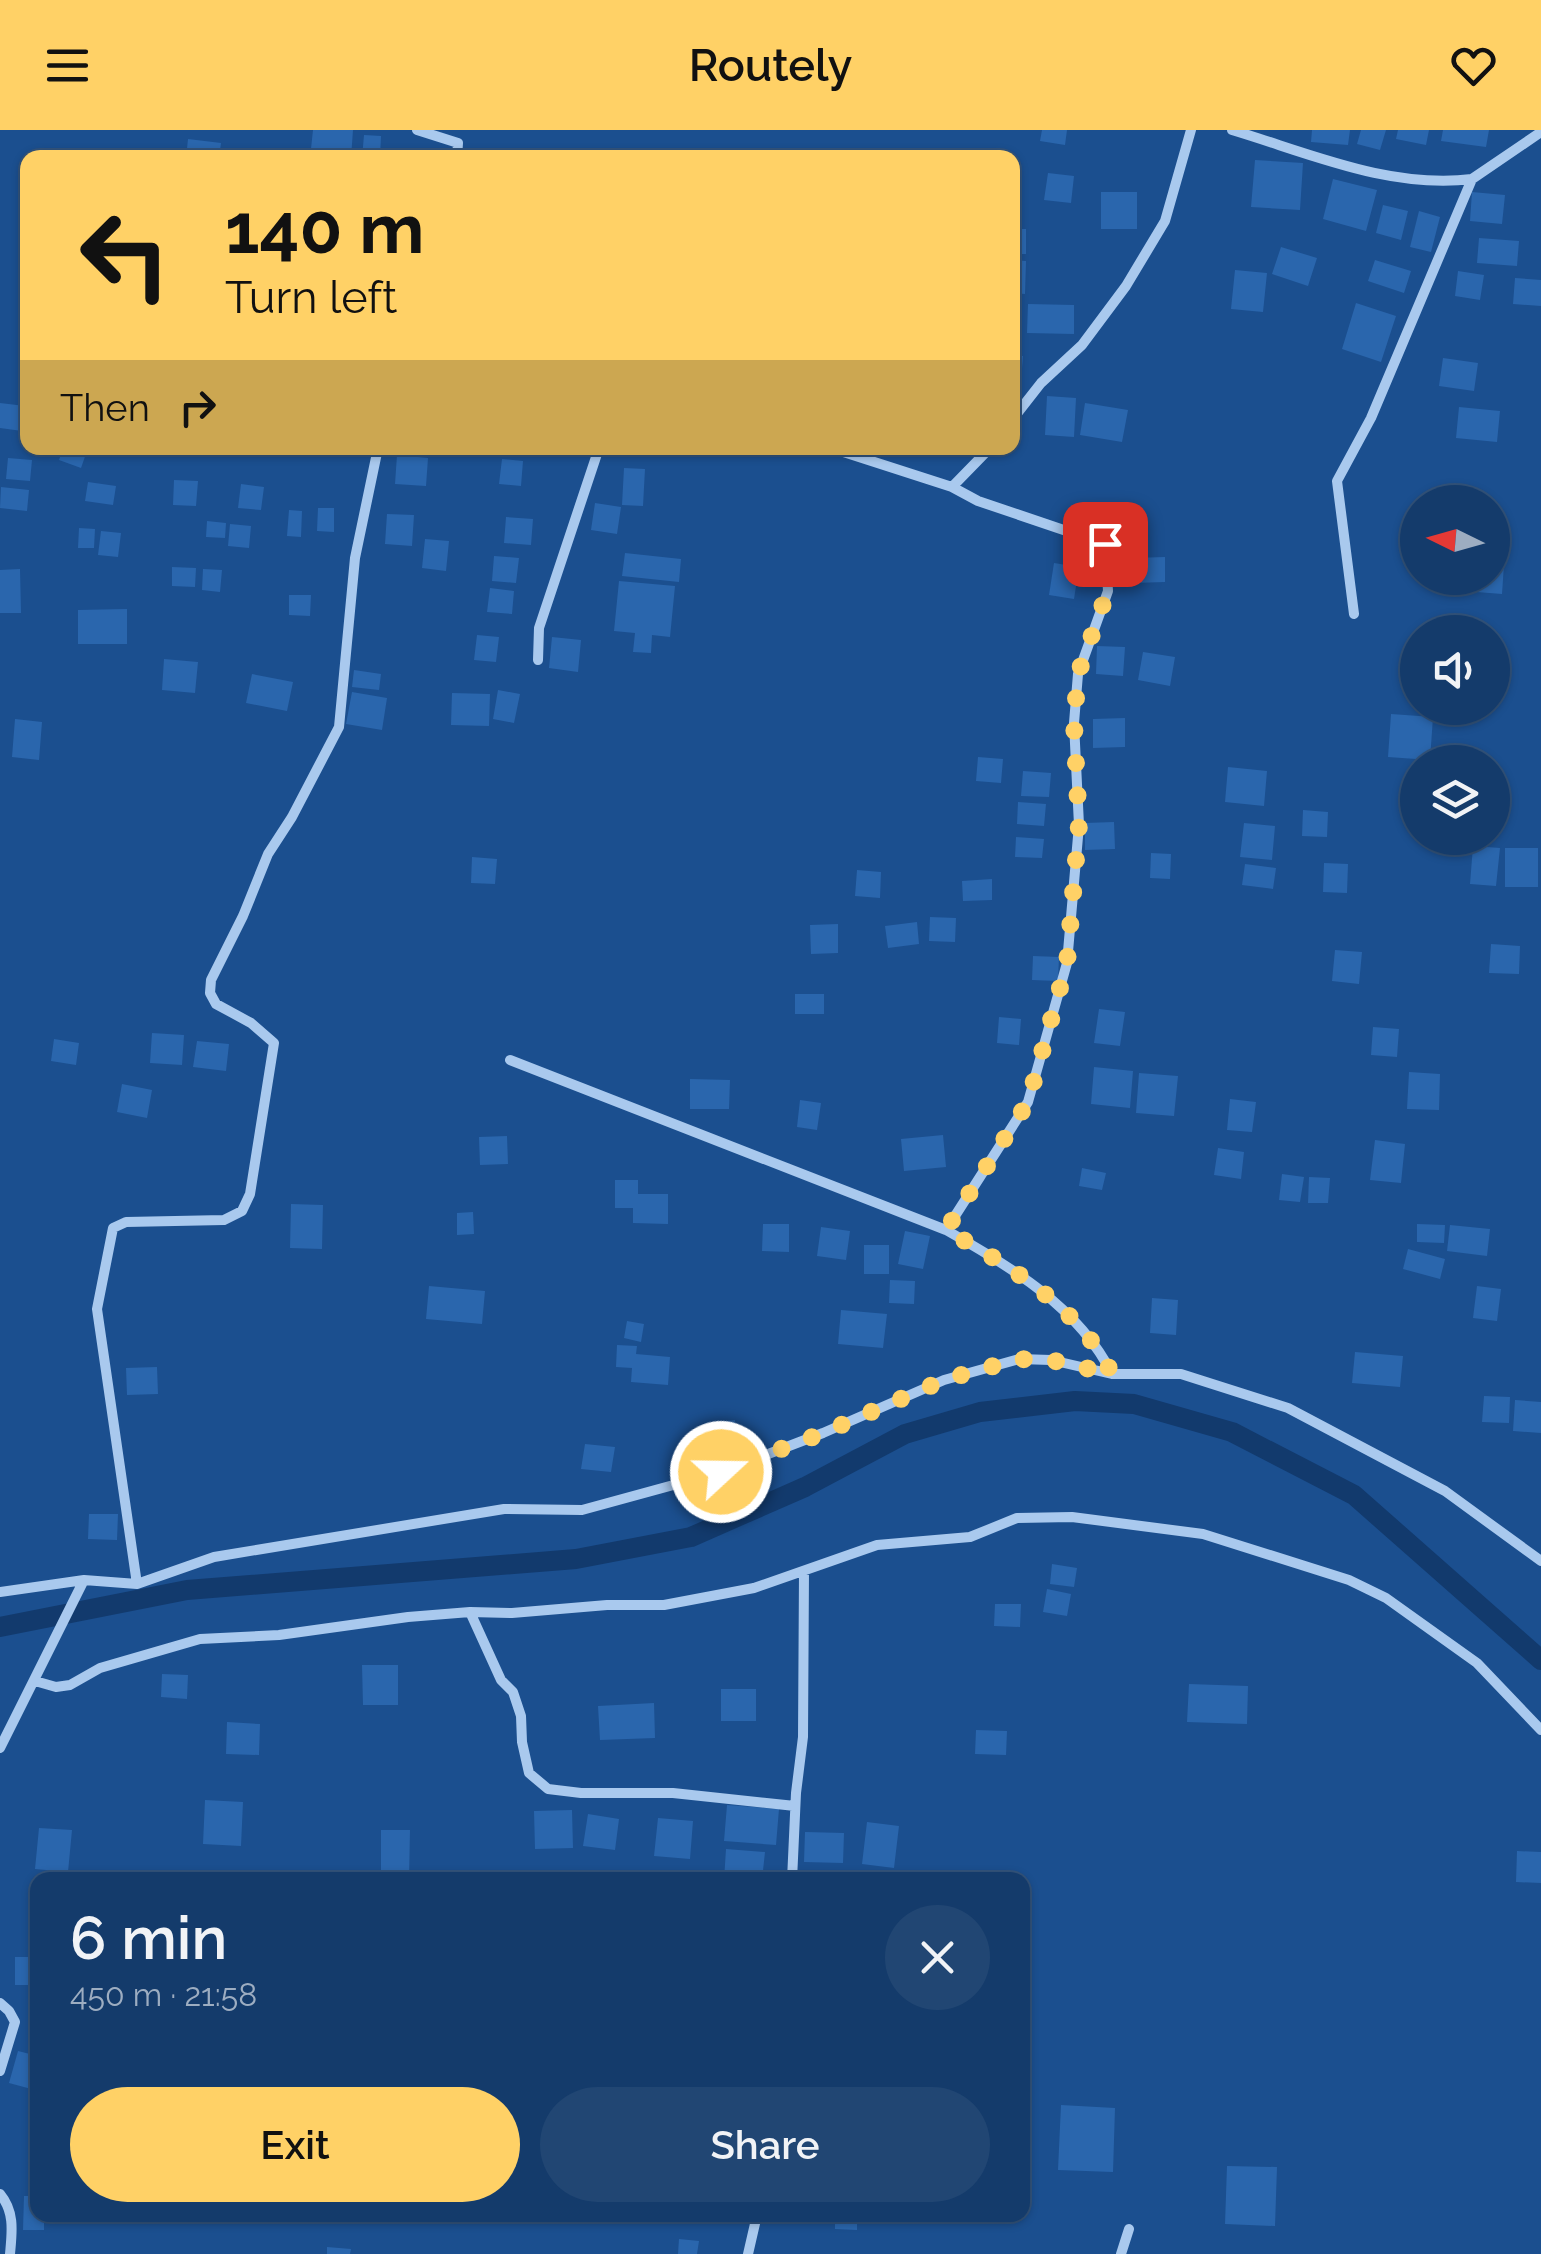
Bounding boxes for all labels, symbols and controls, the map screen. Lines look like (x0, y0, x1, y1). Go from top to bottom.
icon: menu (40, 38, 95, 93)
icon: heart (1446, 38, 1501, 93)
text: Routely (689, 39, 852, 92)
text: 140 m (225, 187, 425, 269)
icon: left (60, 190, 190, 320)
text: Turn left (225, 271, 397, 324)
icon: right (170, 380, 225, 435)
text: Then (60, 385, 150, 430)
north arrow (1400, 485, 1510, 595)
map controls (1400, 485, 1510, 855)
pin (1063, 502, 1148, 587)
icon: arrive (1078, 517, 1133, 572)
button: sound (1400, 615, 1510, 725)
button: layers (1400, 745, 1510, 855)
position arrow (669, 1420, 773, 1524)
text: 6 min (70, 1903, 227, 1973)
button: close (885, 1905, 990, 2010)
text: 450 m · 21:58 (70, 1976, 257, 2013)
button: Exit (70, 2087, 520, 2202)
button: Share (540, 2087, 990, 2202)

